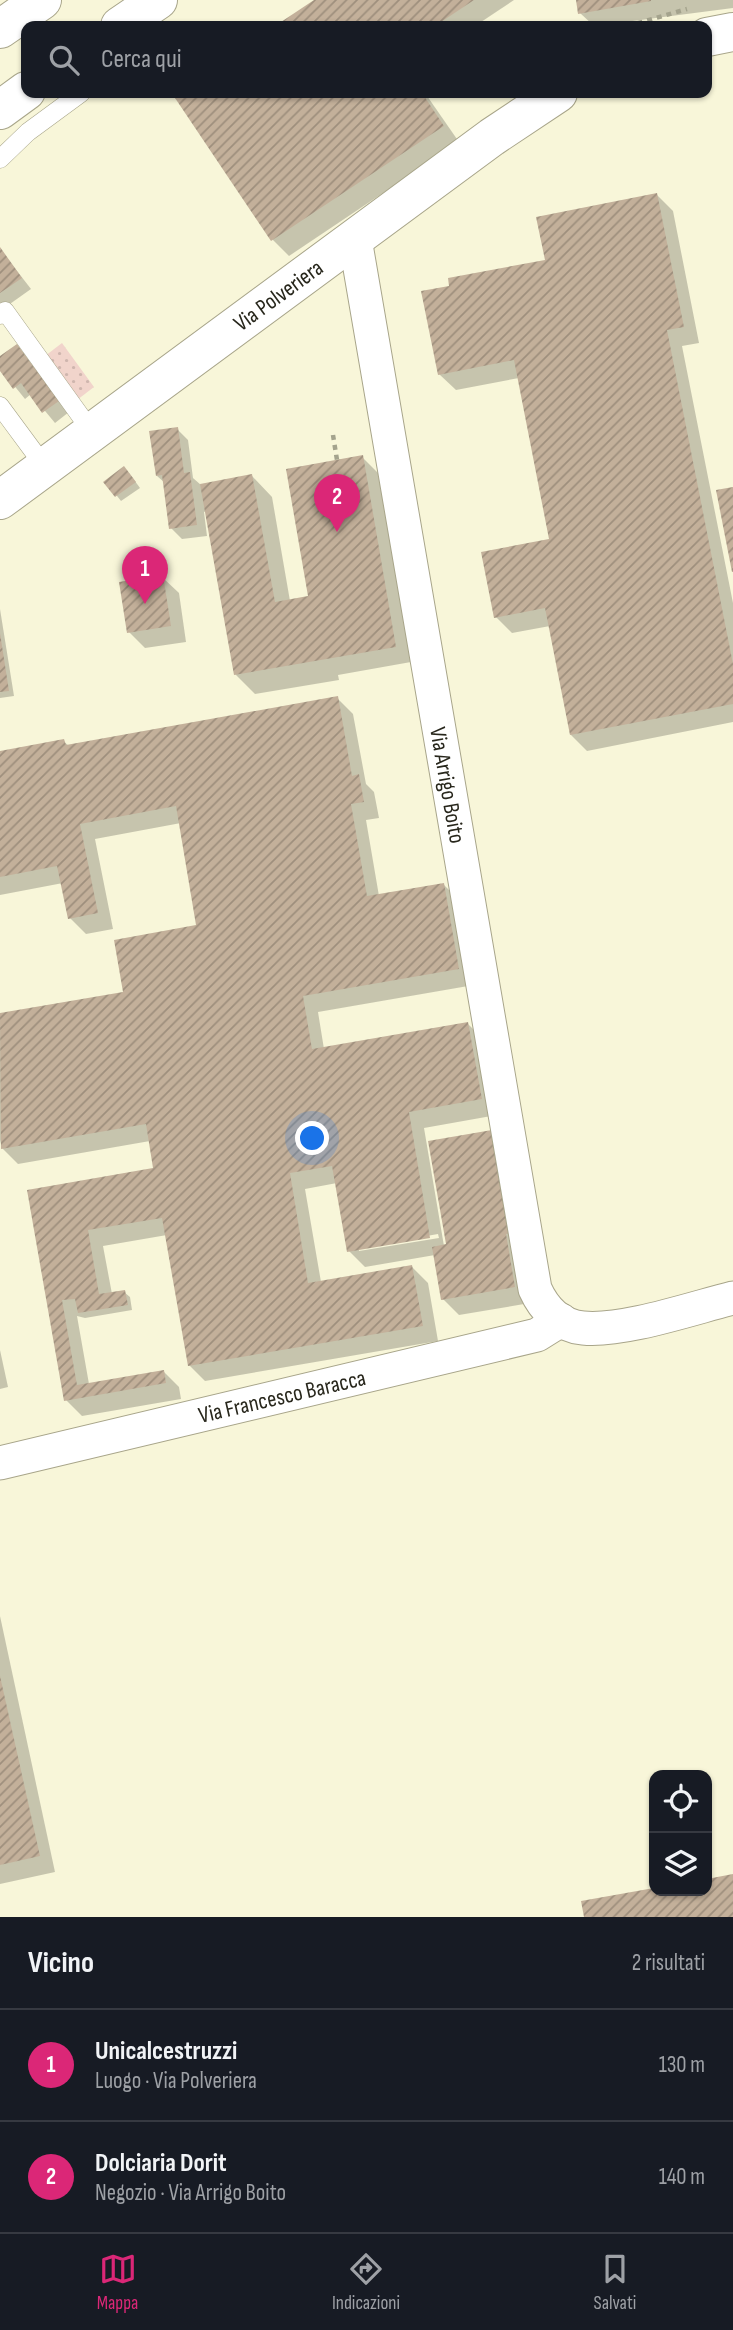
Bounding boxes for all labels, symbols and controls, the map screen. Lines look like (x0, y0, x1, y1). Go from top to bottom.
search box (21, 21, 712, 98)
icon: search (45, 41, 83, 79)
text: Cerca qui (101, 44, 182, 75)
street label: Via Polveriera (228, 254, 329, 338)
pin: 2 (314, 474, 360, 532)
pin: 1 (122, 546, 168, 604)
street label: Via Arrigo Boito (423, 725, 471, 846)
your location (295, 1121, 329, 1155)
street label: Via Francesco Baracca (196, 1364, 369, 1430)
map controls (649, 1770, 712, 1896)
button: locate (649, 1770, 712, 1833)
button: layers (649, 1833, 712, 1896)
text: Vicino (28, 1945, 94, 1981)
text: 2 risultati (632, 1949, 705, 1977)
text: Unicalcestruzzi (95, 2036, 237, 2067)
text: 1 (46, 2051, 56, 2079)
text: 130 m (659, 2051, 705, 2079)
text: Luogo · Via Polveriera (95, 2067, 257, 2095)
text: Dolciaria Dorit (95, 2148, 227, 2179)
text: 2 (46, 2163, 56, 2191)
text: 140 m (659, 2163, 705, 2191)
text: Negozio · Via Arrigo Boito (95, 2179, 286, 2207)
tab: Mappa (97, 2250, 138, 2315)
tab: Indicazioni (332, 2250, 400, 2315)
tab: Salvati (594, 2250, 636, 2315)

